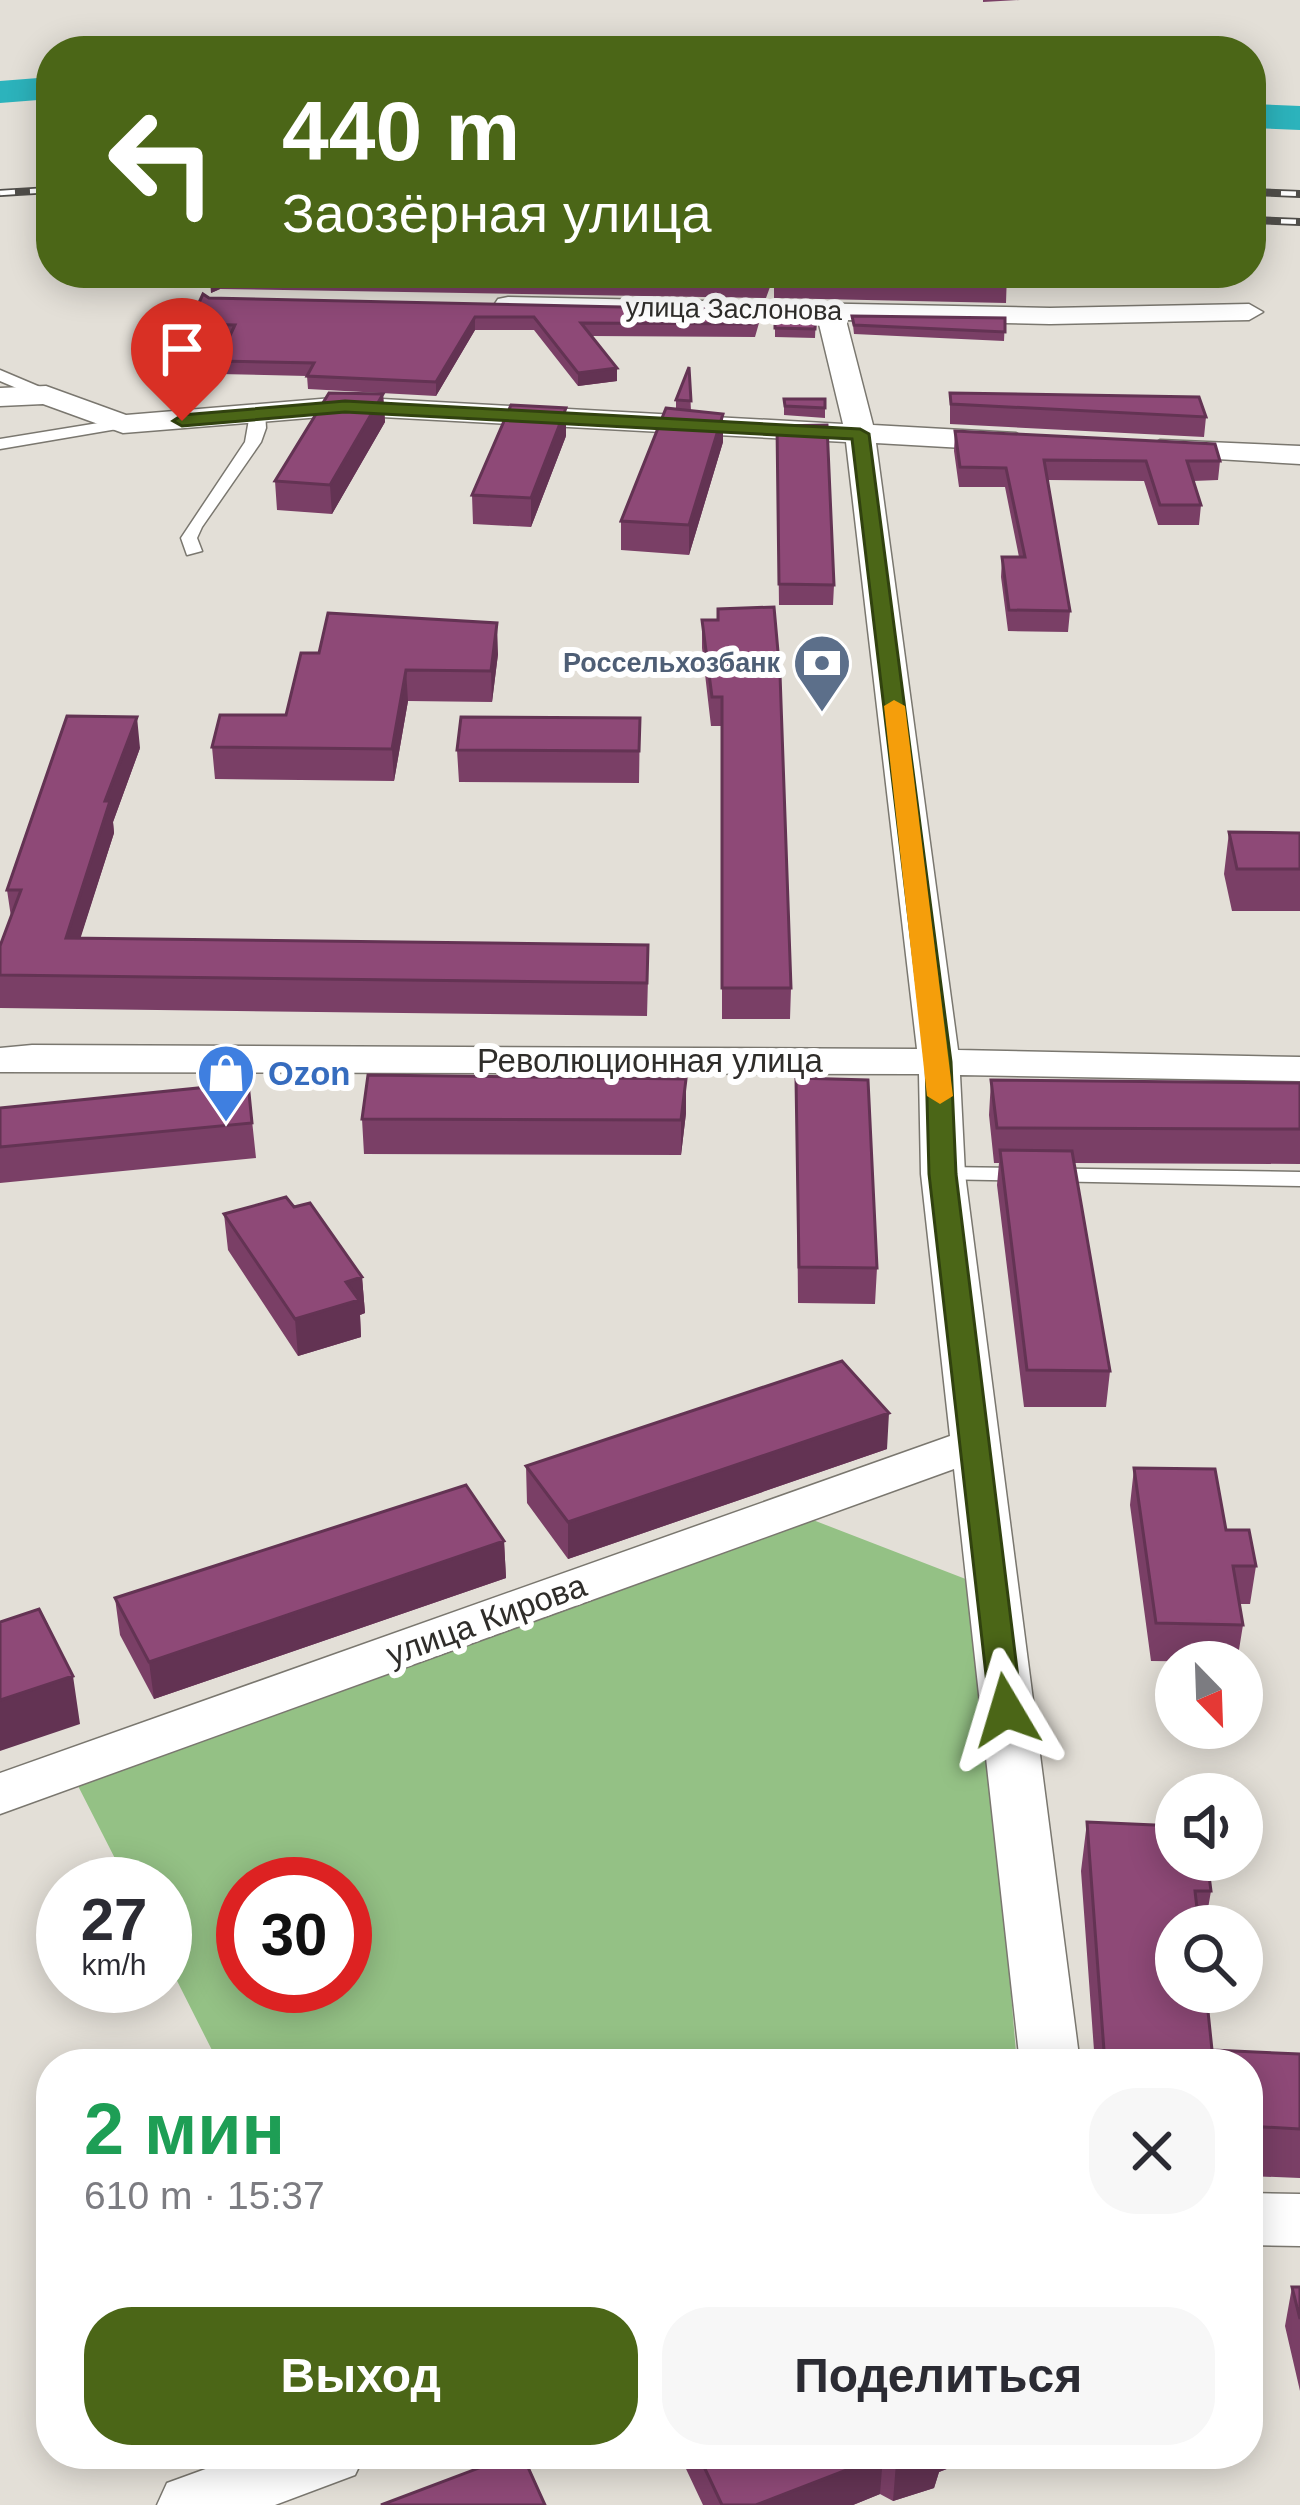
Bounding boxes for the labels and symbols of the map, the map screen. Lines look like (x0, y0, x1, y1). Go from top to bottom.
street label: улица Заслонова (625, 292, 844, 326)
pin (131, 298, 233, 421)
bank icon: Россельхозбанк (791, 632, 853, 714)
place label: Россельхозбанк (563, 648, 780, 678)
shop icon: Ozon (195, 1042, 257, 1124)
street label: Революционная улица (477, 1042, 824, 1079)
place label: Ozon (268, 1055, 350, 1092)
street label: улица Кирова (381, 1566, 592, 1673)
north arrow (1155, 1641, 1263, 1749)
position arrow (943, 1647, 1069, 1773)
speed limit sign: 30 (216, 1857, 372, 2013)

